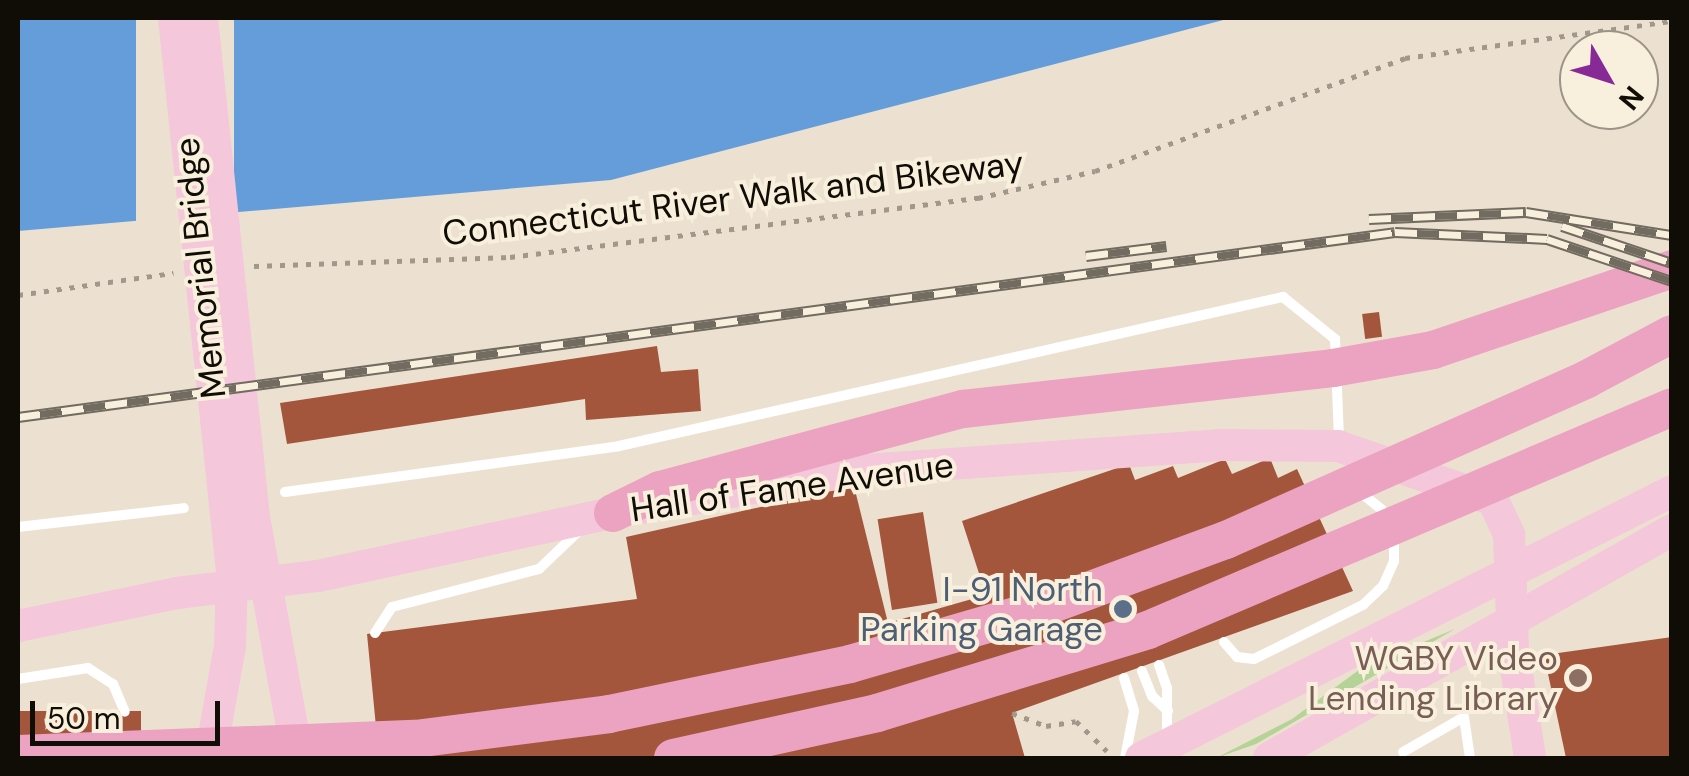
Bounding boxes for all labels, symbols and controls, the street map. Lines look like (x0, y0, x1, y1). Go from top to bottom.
north arrow (1559, 30, 1659, 130)
text: N (1610, 78, 1652, 118)
street label: Memorial Bridge (165, 136, 235, 400)
street label: Connecticut River Walk and Bikeway (440, 142, 1026, 254)
street label: Hall of Fame Avenue (628, 444, 956, 530)
place label: I-91 North Parking Garage (860, 568, 1103, 650)
marker: I-91 North Parking Garage (1112, 598, 1134, 620)
place label: WGBY Video Lending Library (1308, 637, 1558, 719)
marker: WGBY Video Lending Library (1567, 667, 1589, 689)
scale bar (35, 681, 225, 743)
text: 50 m (47, 699, 121, 738)

